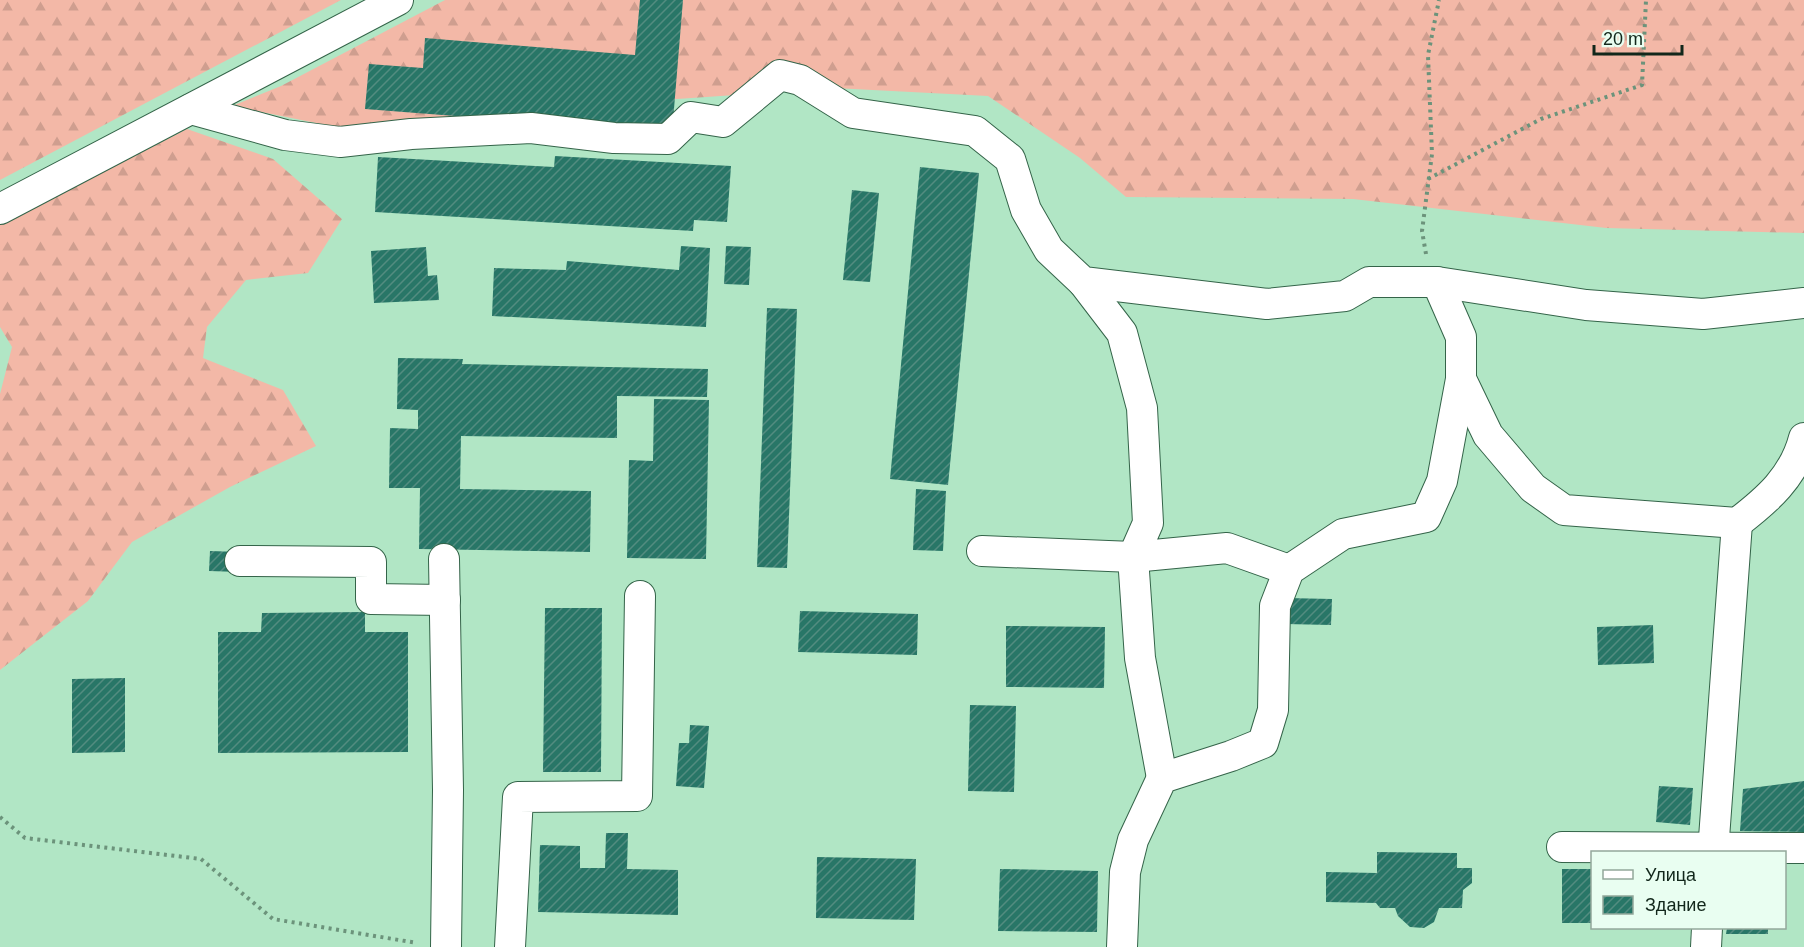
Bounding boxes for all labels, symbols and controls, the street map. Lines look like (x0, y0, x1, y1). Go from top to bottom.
scale bar (1594, 18, 1682, 56)
text: 20 m (1603, 29, 1643, 49)
legend (1591, 851, 1786, 929)
text: Улица (1645, 865, 1697, 885)
text: Здание (1645, 895, 1706, 915)

